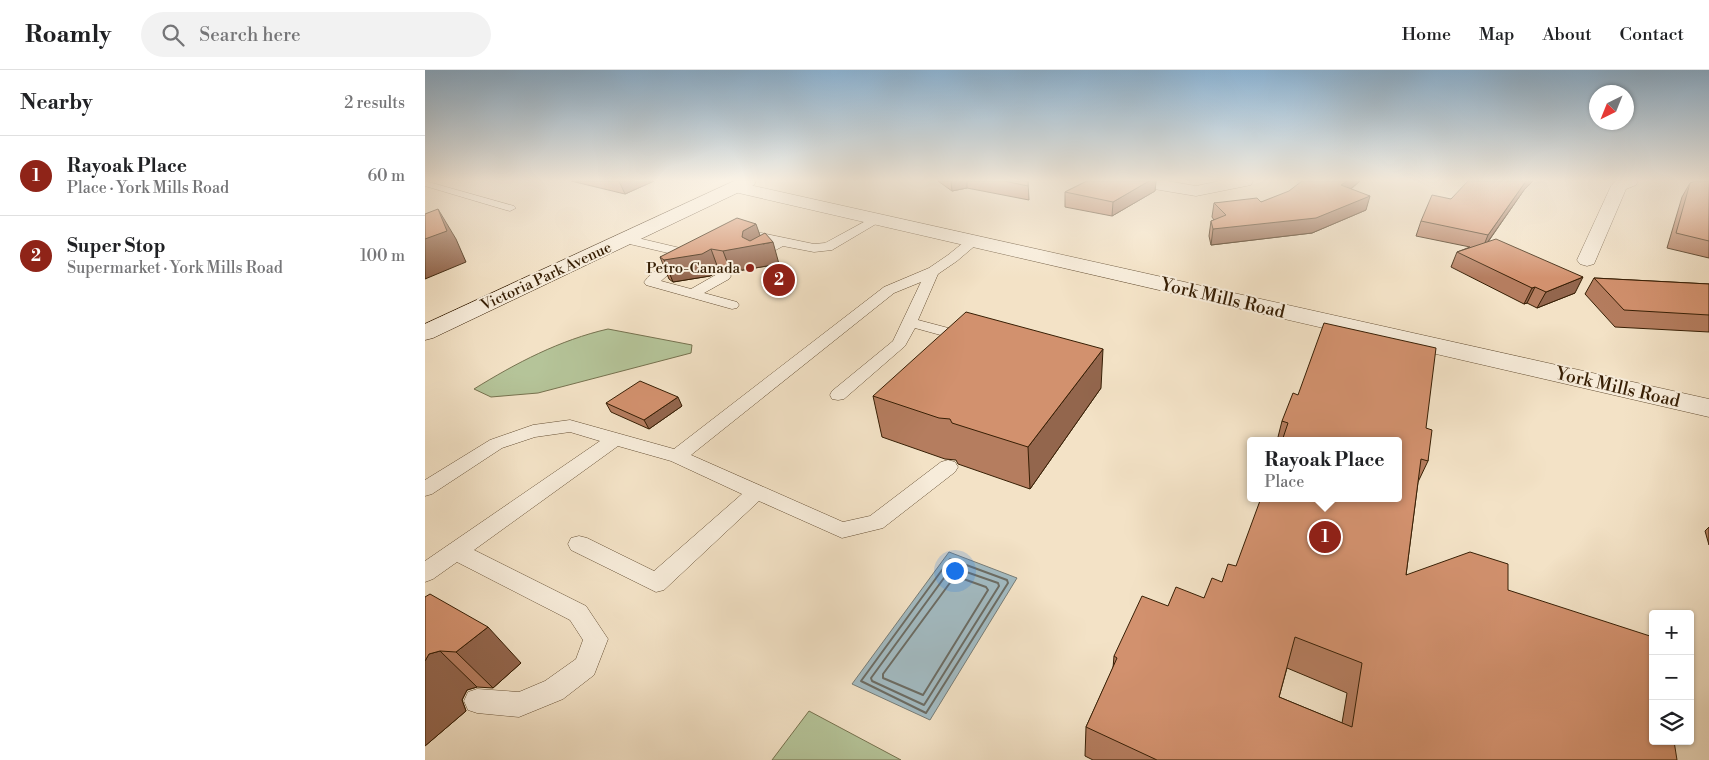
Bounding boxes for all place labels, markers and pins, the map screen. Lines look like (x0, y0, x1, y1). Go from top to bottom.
place label: Petro-Canada (646, 259, 740, 278)
pin: 2 (763, 261, 795, 299)
marker: Petro-Canada (744, 262, 756, 274)
pin: 1 (1309, 518, 1341, 556)

